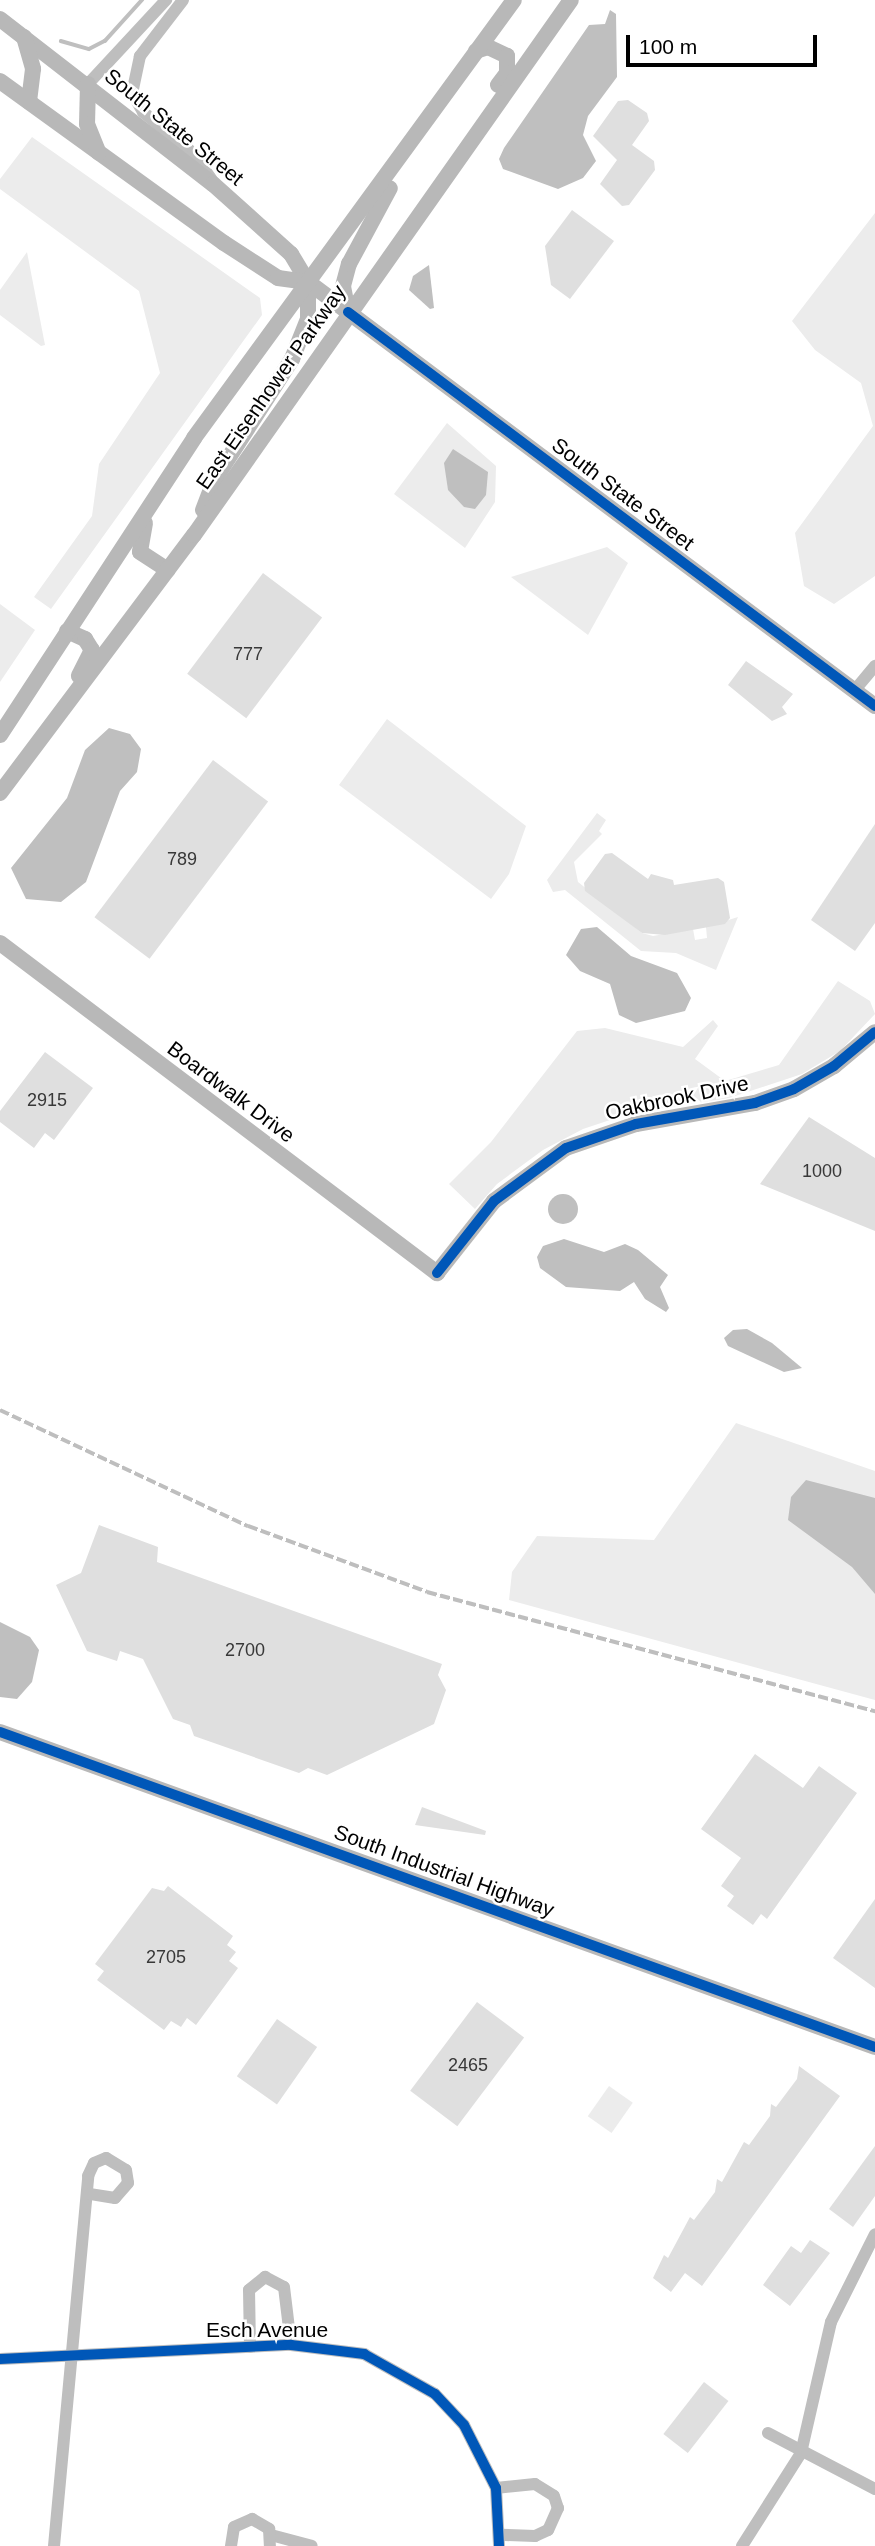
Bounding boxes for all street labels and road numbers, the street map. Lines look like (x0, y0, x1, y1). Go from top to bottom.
street label: South State Street (99, 63, 249, 191)
street label: East Eisenhower Parkway (191, 280, 351, 494)
street label: South State Street (547, 432, 699, 556)
street label: Boardwalk Drive (162, 1036, 300, 1148)
street label: Oakbrook Drive (603, 1071, 751, 1125)
street label: South Industrial Highway (331, 1819, 557, 1923)
street label: Esch Avenue (205, 2317, 329, 2343)

